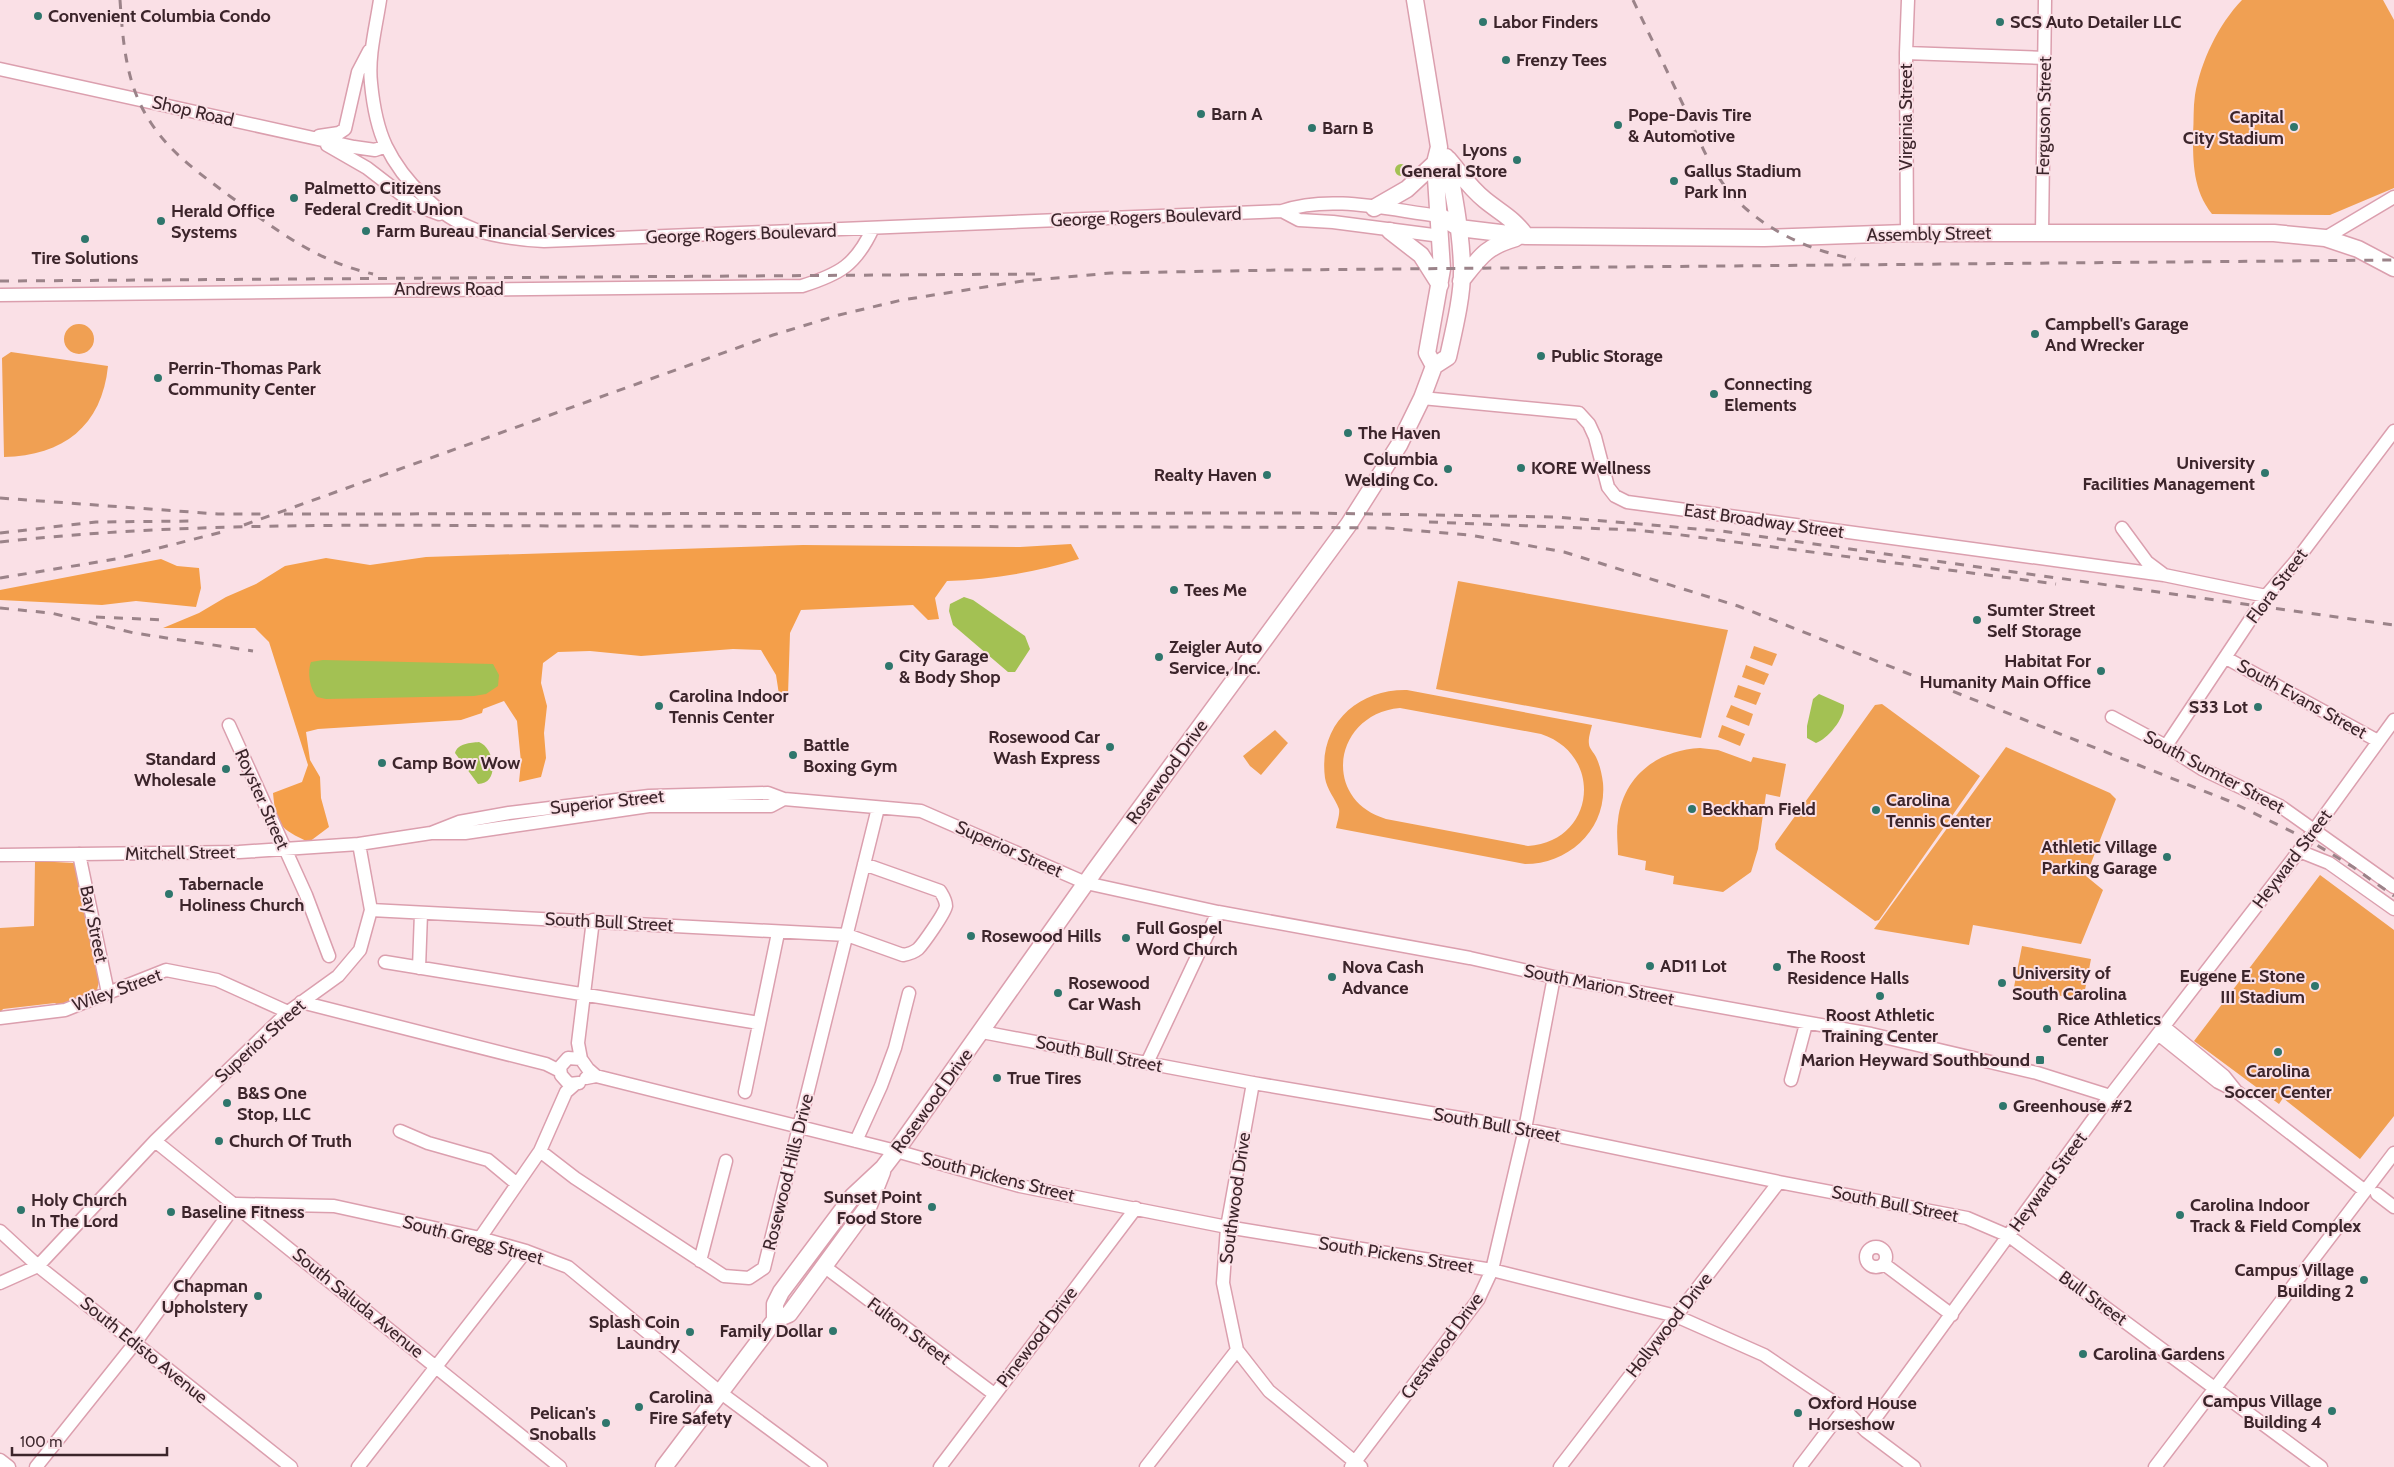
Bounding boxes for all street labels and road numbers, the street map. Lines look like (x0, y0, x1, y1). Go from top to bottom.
street label: Ferguson Street (2032, 56, 2056, 176)
street label: Virginia Street (1895, 63, 1917, 171)
street label: Shop Road (150, 91, 236, 131)
street label: George Rogers Boulevard (1050, 203, 1242, 231)
street label: George Rogers Boulevard (645, 220, 837, 248)
street label: Assembly Street (1867, 222, 1991, 246)
street label: Andrews Road (394, 278, 504, 300)
street label: East Broadway Street (1683, 499, 1845, 543)
street label: Flora Street (2242, 544, 2312, 628)
street label: South Evans Street (2233, 654, 2371, 744)
street label: Rosewood Drive (1122, 715, 1212, 829)
street label: South Sumter Street (2140, 726, 2288, 818)
street label: Royster Street (230, 745, 294, 853)
street label: Superior Street (549, 785, 665, 819)
street label: Heyward Street (2248, 805, 2336, 913)
street label: Superior Street (952, 816, 1066, 882)
street label: Mitchell Street (125, 841, 235, 865)
street label: Bay Street (75, 883, 113, 965)
street label: South Bull Street (544, 908, 674, 936)
street label: South Marion Street (1522, 960, 1676, 1010)
street label: Wiley Street (69, 964, 165, 1016)
street label: Superior Street (210, 995, 310, 1087)
street label: South Bull Street (1034, 1031, 1164, 1077)
street label: Rosewood Drive (887, 1044, 977, 1158)
street label: Rosewood Hills Drive (758, 1091, 818, 1253)
street label: South Bull Street (1432, 1103, 1562, 1147)
street label: Heyward Street (2004, 1128, 2092, 1236)
street label: Southwood Drive (1215, 1131, 1255, 1265)
street label: South Pickens Street (919, 1147, 1077, 1207)
street label: South Bull Street (1830, 1181, 1960, 1227)
street label: South Gregg Street (400, 1211, 546, 1269)
street label: South Pickens Street (1317, 1232, 1475, 1278)
street label: South Saluda Avenue (288, 1243, 428, 1363)
street label: Bull Street (2055, 1266, 2131, 1330)
street label: Hollywood Drive (1621, 1268, 1717, 1382)
street label: Pinewood Drive (992, 1282, 1082, 1392)
street label: Crestwood Drive (1396, 1288, 1488, 1404)
street label: South Edisto Avenue (76, 1292, 212, 1408)
street label: Fulton Street (863, 1293, 955, 1369)

